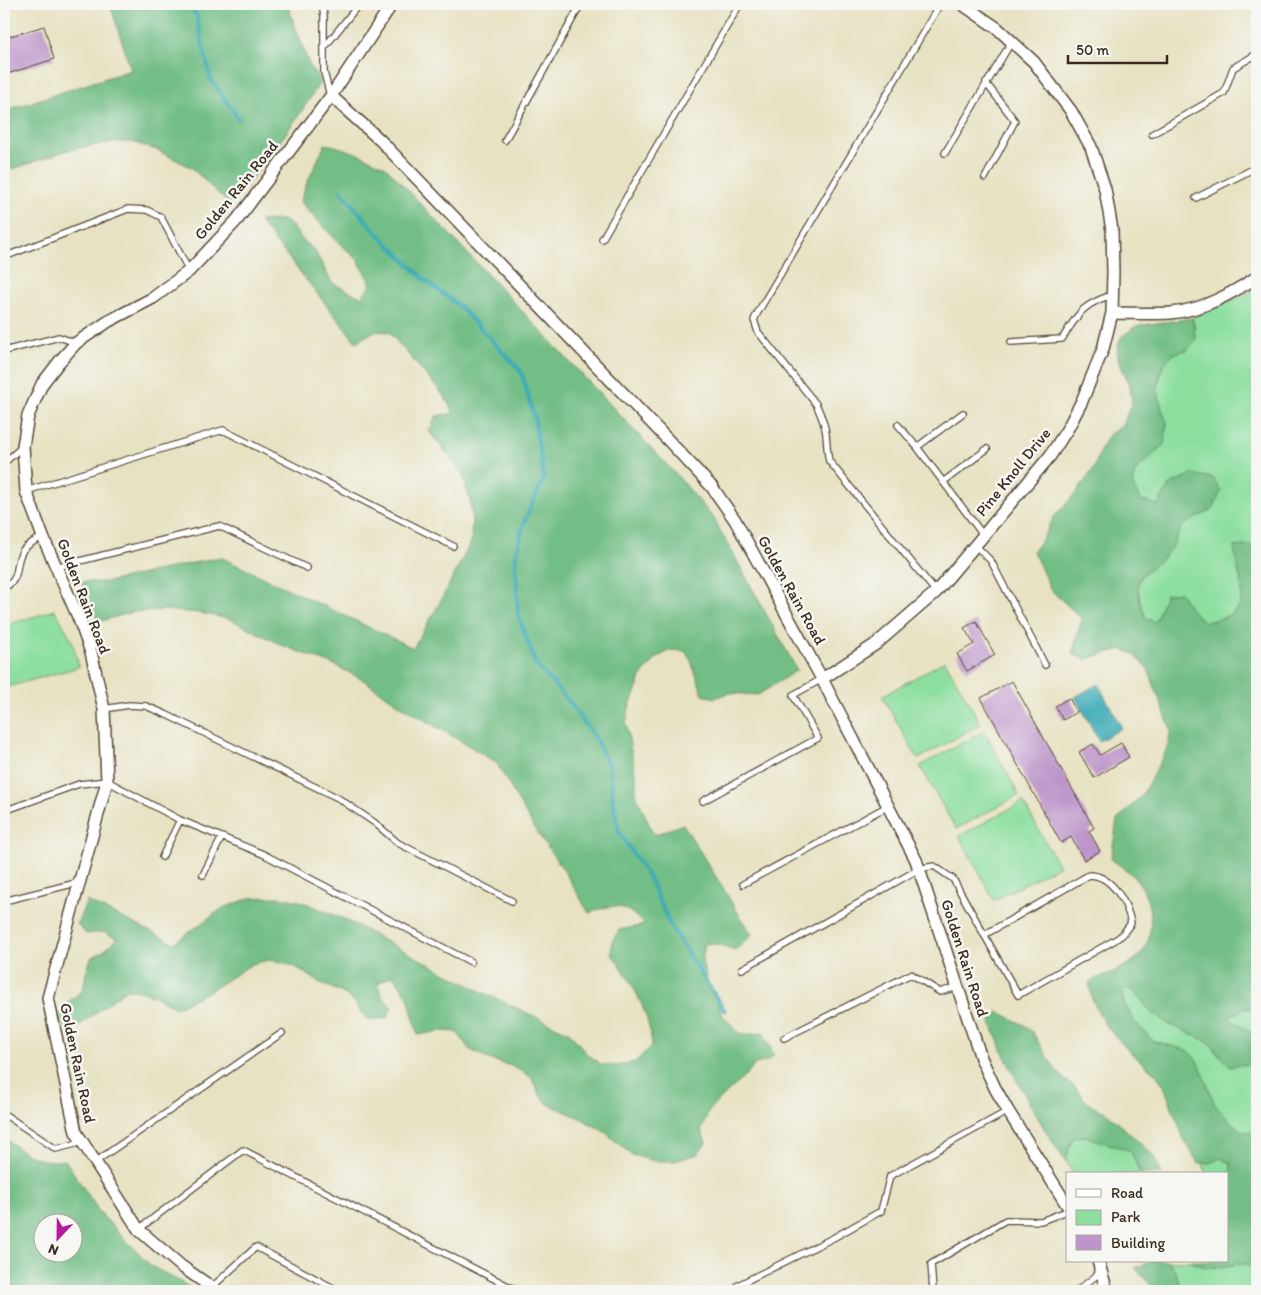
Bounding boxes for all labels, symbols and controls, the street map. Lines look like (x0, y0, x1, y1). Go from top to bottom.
scale bar (1068, 32, 1167, 64)
text: 50 m (1076, 41, 1109, 59)
street label: Golden Rain Road (190, 136, 282, 243)
street label: Pine Knoll Drive (971, 424, 1055, 520)
street label: Golden Rain Road (754, 532, 830, 648)
street label: Golden Rain Road (53, 536, 115, 657)
street label: Golden Rain Road (937, 897, 993, 1019)
street label: Golden Rain Road (56, 1001, 100, 1125)
legend (1066, 1172, 1228, 1262)
text: Road (1111, 1184, 1144, 1202)
text: Park (1111, 1208, 1141, 1226)
north arrow (32, 1212, 82, 1262)
text: Building (1111, 1234, 1165, 1252)
text: N (46, 1240, 61, 1259)

